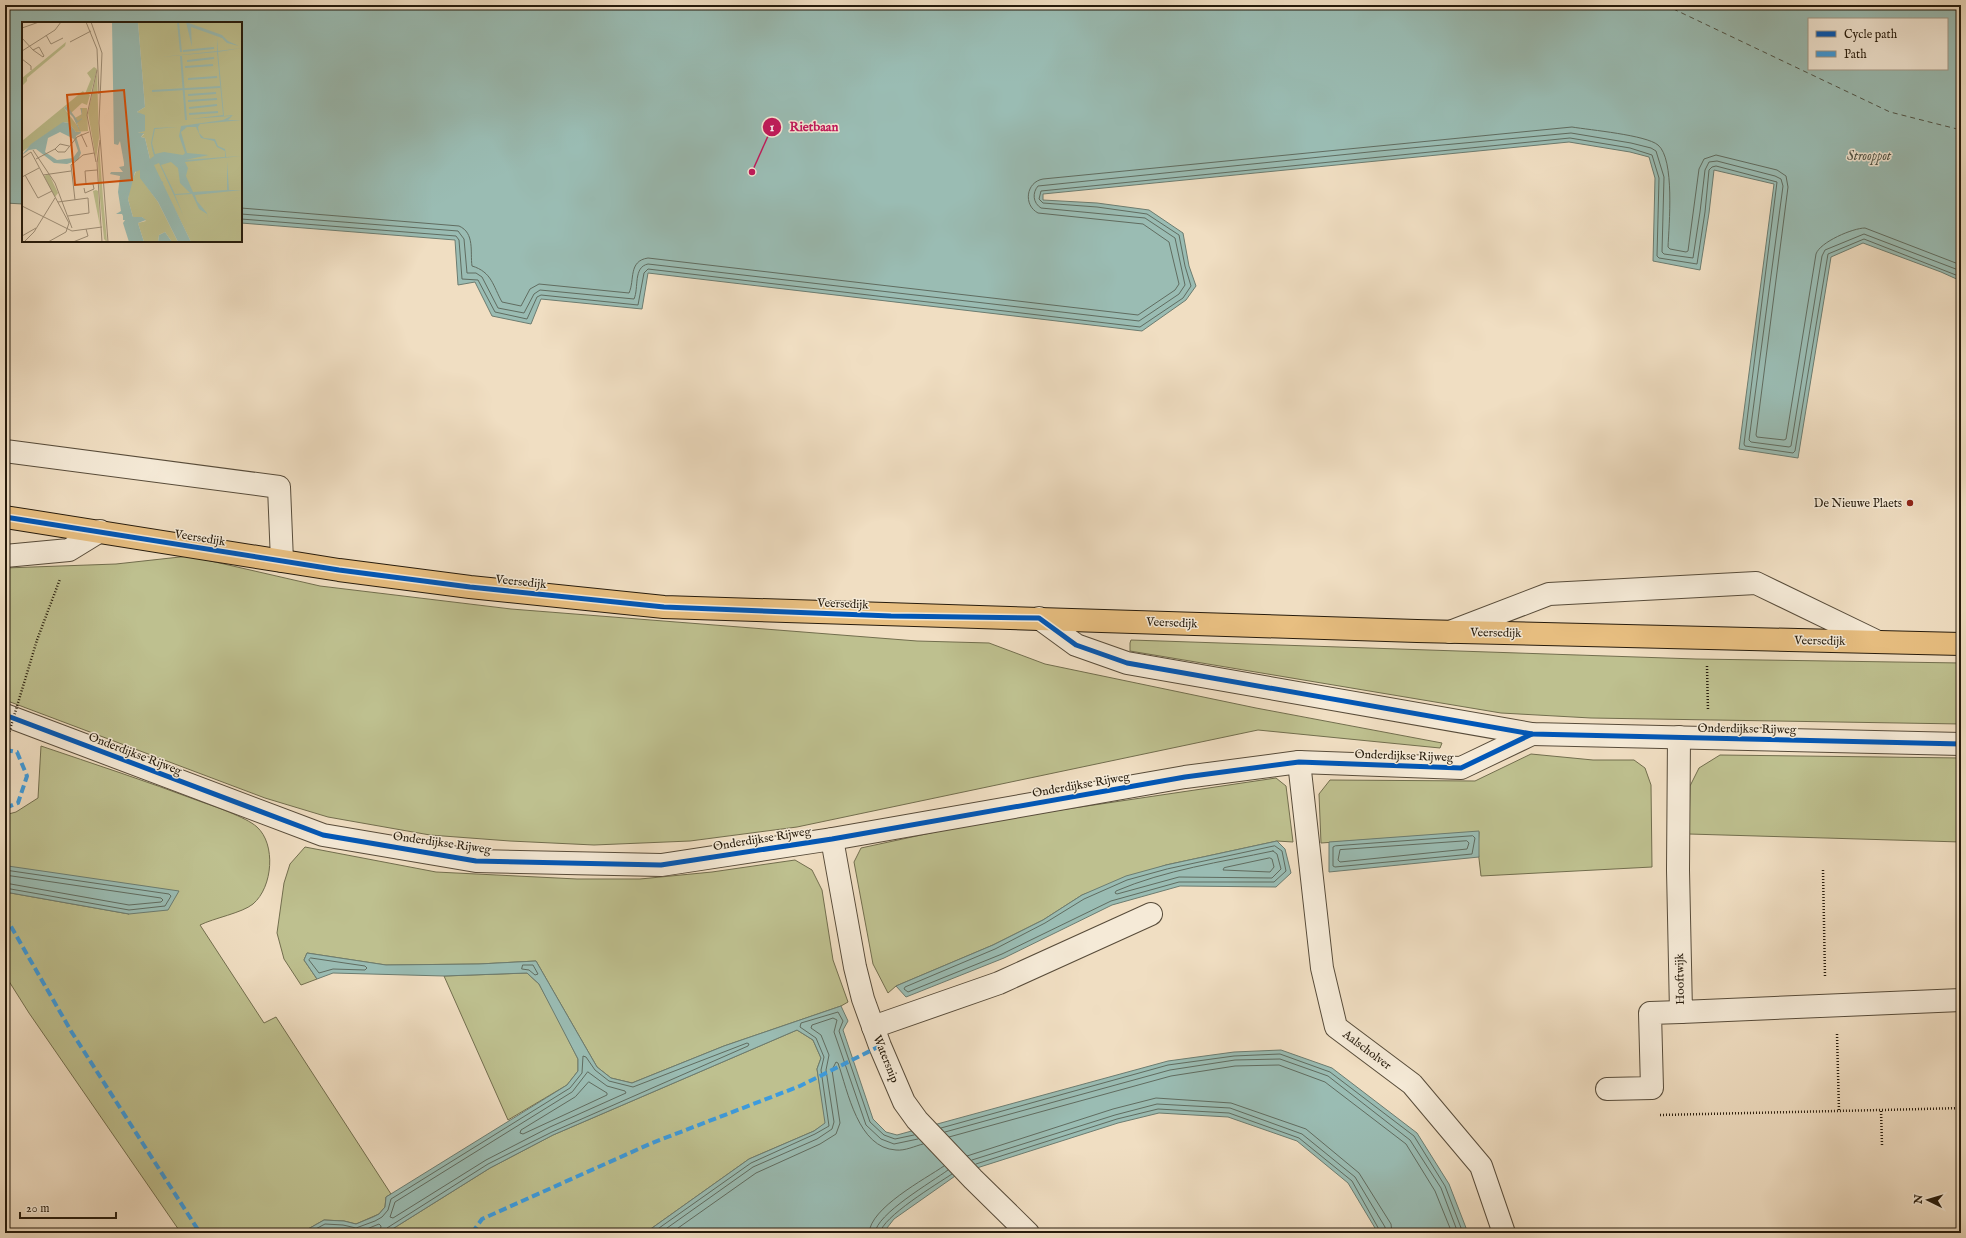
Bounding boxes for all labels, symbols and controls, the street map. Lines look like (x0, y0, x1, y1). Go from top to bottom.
legend (1808, 18, 1948, 70)
inset map (22, 22, 242, 242)
text: Cycle path (1844, 27, 1898, 43)
text: Path (1844, 47, 1867, 62)
callout: Rietbaan (762, 114, 846, 139)
text: Rietbaan (790, 119, 838, 136)
text: 1 (770, 120, 775, 135)
water label: Strooppot (1847, 148, 1892, 165)
place label: De Nieuwe Plaets (1814, 496, 1902, 511)
marker: De Nieuwe Plaets (1905, 498, 1915, 508)
street label: Veersedijk (173, 526, 227, 550)
street label: Veersedijk (494, 572, 548, 592)
street label: Veersedijk (816, 596, 869, 612)
street label: Veersedijk (1145, 615, 1198, 631)
street label: Veersedijk (1469, 625, 1522, 641)
street label: Veersedijk (1793, 633, 1846, 649)
street label: Onderdijkse Rijweg (1697, 721, 1797, 737)
street label: Onderdijkse Rijweg (86, 729, 184, 779)
street label: Onderdijkse Rijweg (1354, 747, 1454, 765)
street label: Onderdijkse Rijweg (1031, 769, 1131, 801)
street label: Onderdijkse Rijweg (712, 824, 812, 854)
street label: Onderdijkse Rijweg (392, 829, 492, 857)
street label: Hooftwijk (1672, 952, 1688, 1005)
street label: Aalscholver (1339, 1026, 1395, 1074)
street label: Watersnip (869, 1033, 903, 1086)
north arrow (1908, 1180, 1948, 1220)
text: N (1912, 1193, 1926, 1206)
scale bar (20, 1194, 116, 1220)
text: 20 m (26, 1201, 49, 1216)

